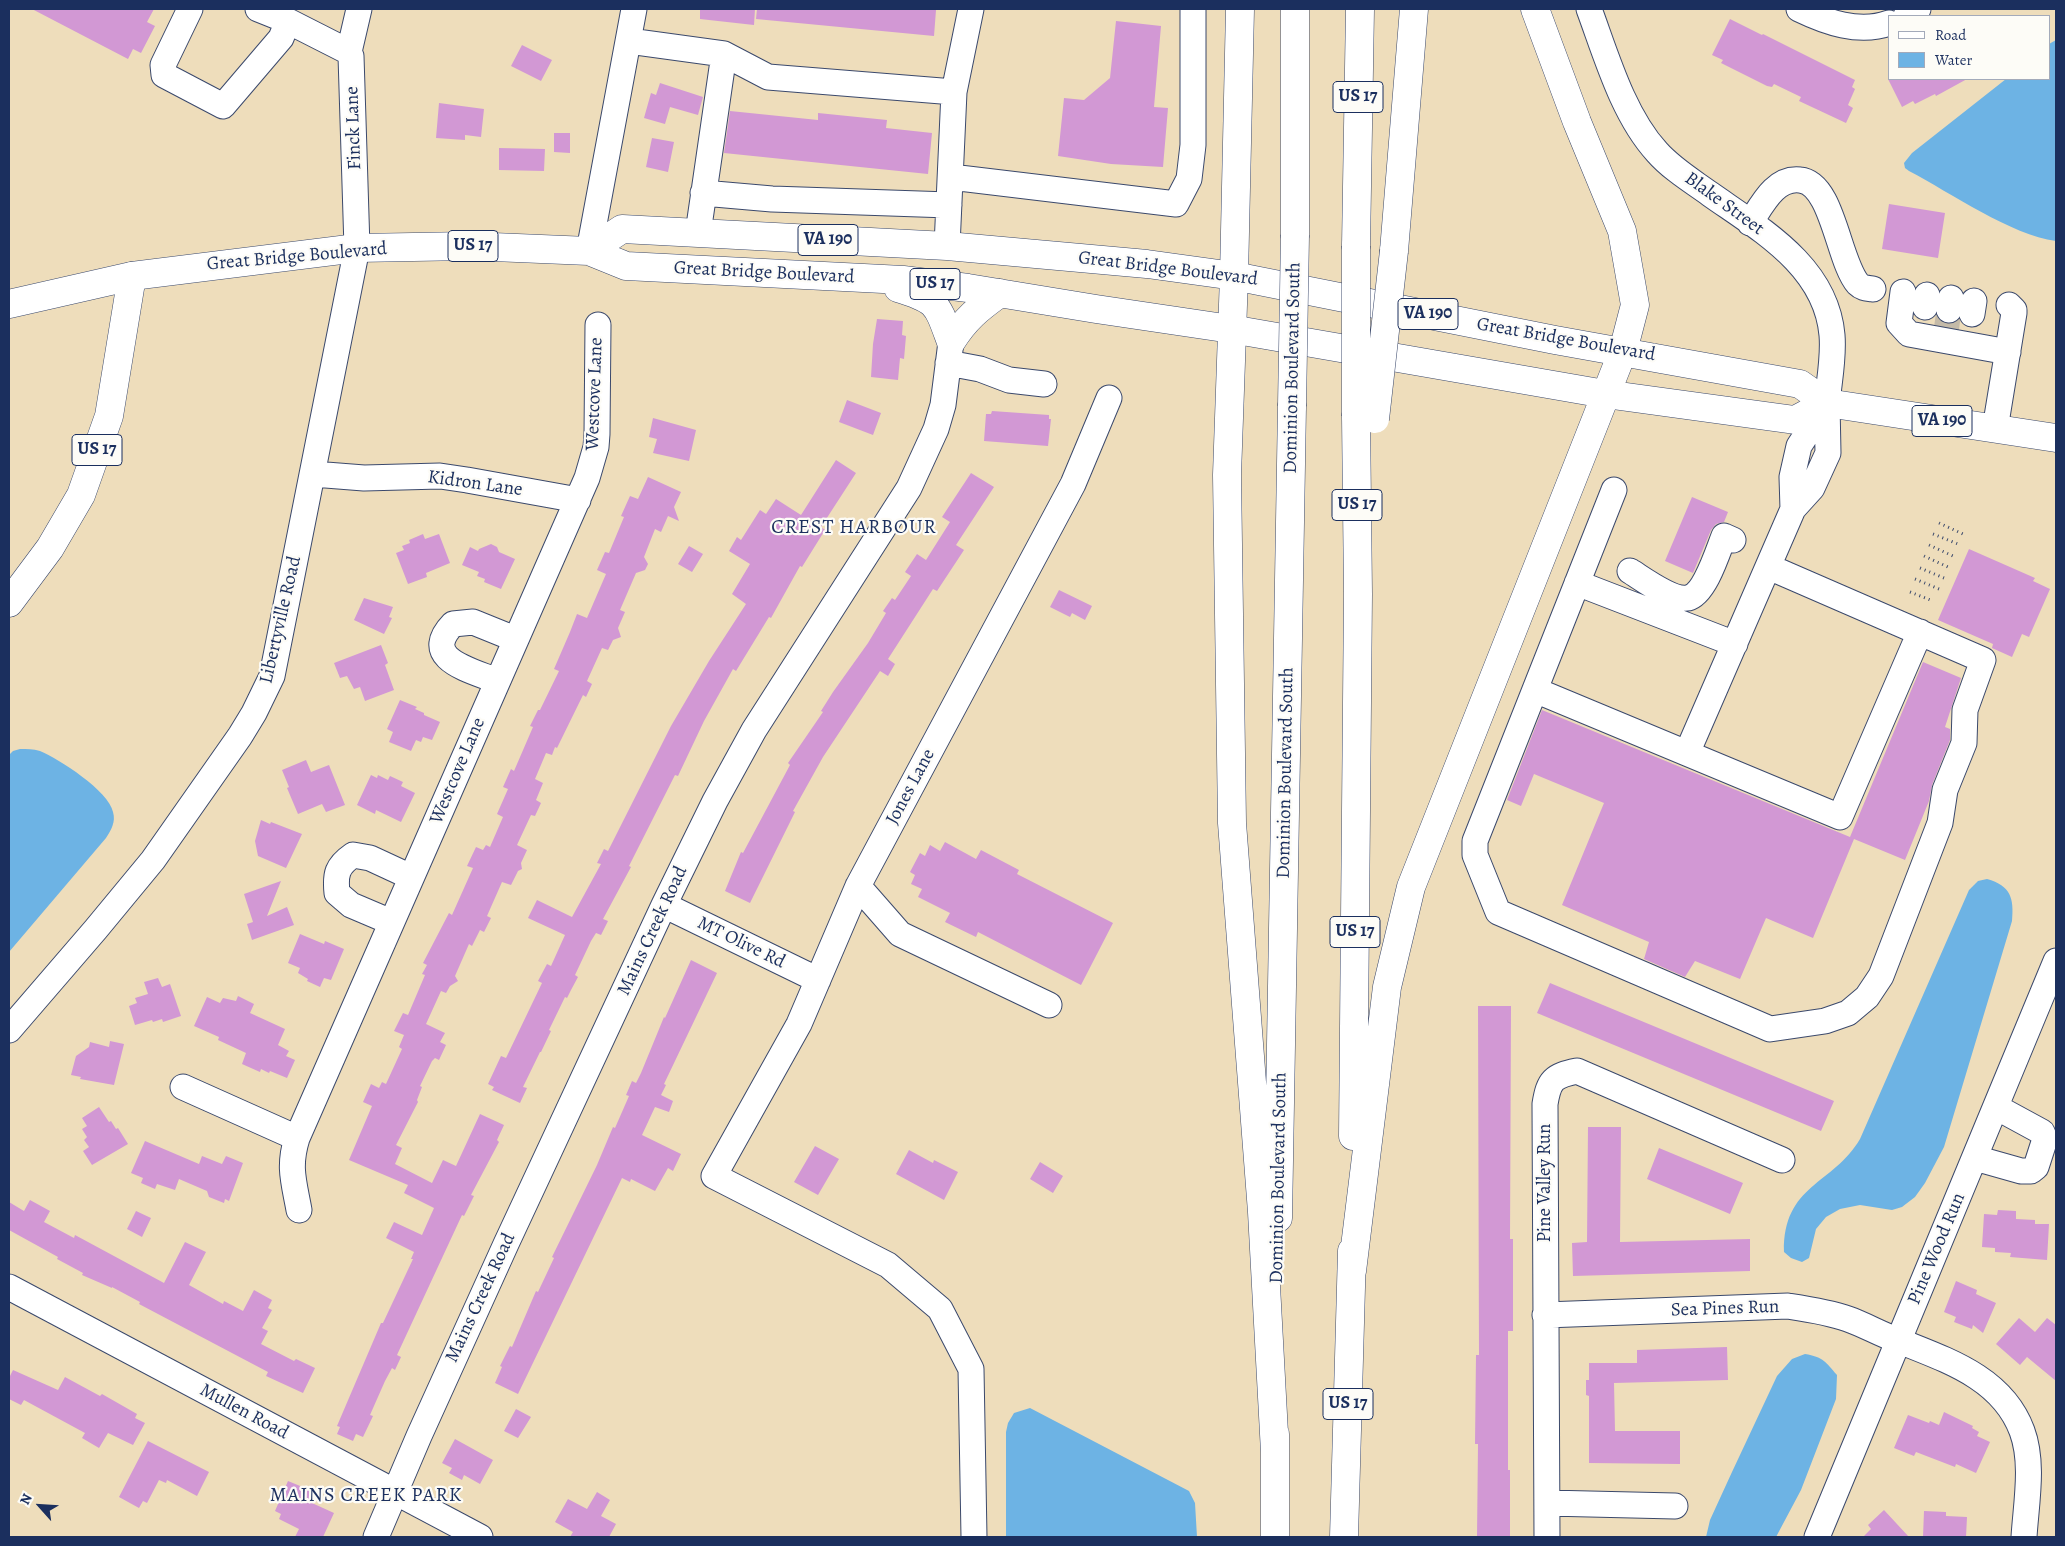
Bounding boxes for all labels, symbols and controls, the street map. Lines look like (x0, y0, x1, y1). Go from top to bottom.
legend (1888, 15, 2050, 80)
text: Road (1935, 25, 1966, 45)
text: Water (1935, 50, 1972, 70)
road number: US 17 (1333, 81, 1383, 112)
street label: Finck Lane (341, 86, 367, 170)
street label: Blake Street (1680, 167, 1768, 241)
road number: VA 190 (798, 224, 858, 256)
road number: US 17 (448, 230, 498, 262)
street label: Great Bridge Boulevard (206, 238, 388, 276)
street label: Great Bridge Boulevard (1077, 247, 1259, 291)
street label: Great Bridge Boulevard (673, 257, 855, 289)
street label: Dominion Boulevard South (1280, 262, 1306, 474)
road number: US 17 (910, 268, 960, 300)
road number: VA 190 (1398, 298, 1458, 329)
street label: Great Bridge Boulevard (1475, 313, 1657, 367)
street label: Westcove Lane (582, 337, 608, 451)
road number: VA 190 (1912, 406, 1972, 436)
road number: US 17 (72, 434, 122, 466)
street label: Kidron Lane (426, 466, 524, 502)
road number: US 17 (1332, 490, 1382, 520)
district label: CREST HARBOUR (770, 516, 938, 540)
street label: Libertyville Road (255, 554, 307, 686)
street label: Dominion Boulevard South (1273, 667, 1299, 879)
street label: Westcove Lane (425, 714, 491, 828)
street label: Jones Lane (882, 745, 940, 829)
street label: Mains Creek Road (613, 863, 693, 999)
street label: MT Olive Rd (693, 912, 789, 974)
road number: US 17 (1330, 916, 1380, 948)
street label: Dominion Boulevard South (1266, 1072, 1292, 1284)
street label: Pine Valley Run (1534, 1124, 1556, 1242)
street label: Pine Wood Run (1903, 1190, 1971, 1308)
street label: Mains Creek Road (441, 1230, 521, 1366)
street label: Sea Pines Run (1670, 1296, 1780, 1322)
street label: Mullen Road (196, 1379, 292, 1445)
road number: US 17 (1323, 1388, 1373, 1420)
north arrow (15, 1481, 65, 1531)
district label: MAINS CREEK PARK (268, 1484, 464, 1508)
text: N (15, 1490, 37, 1508)

